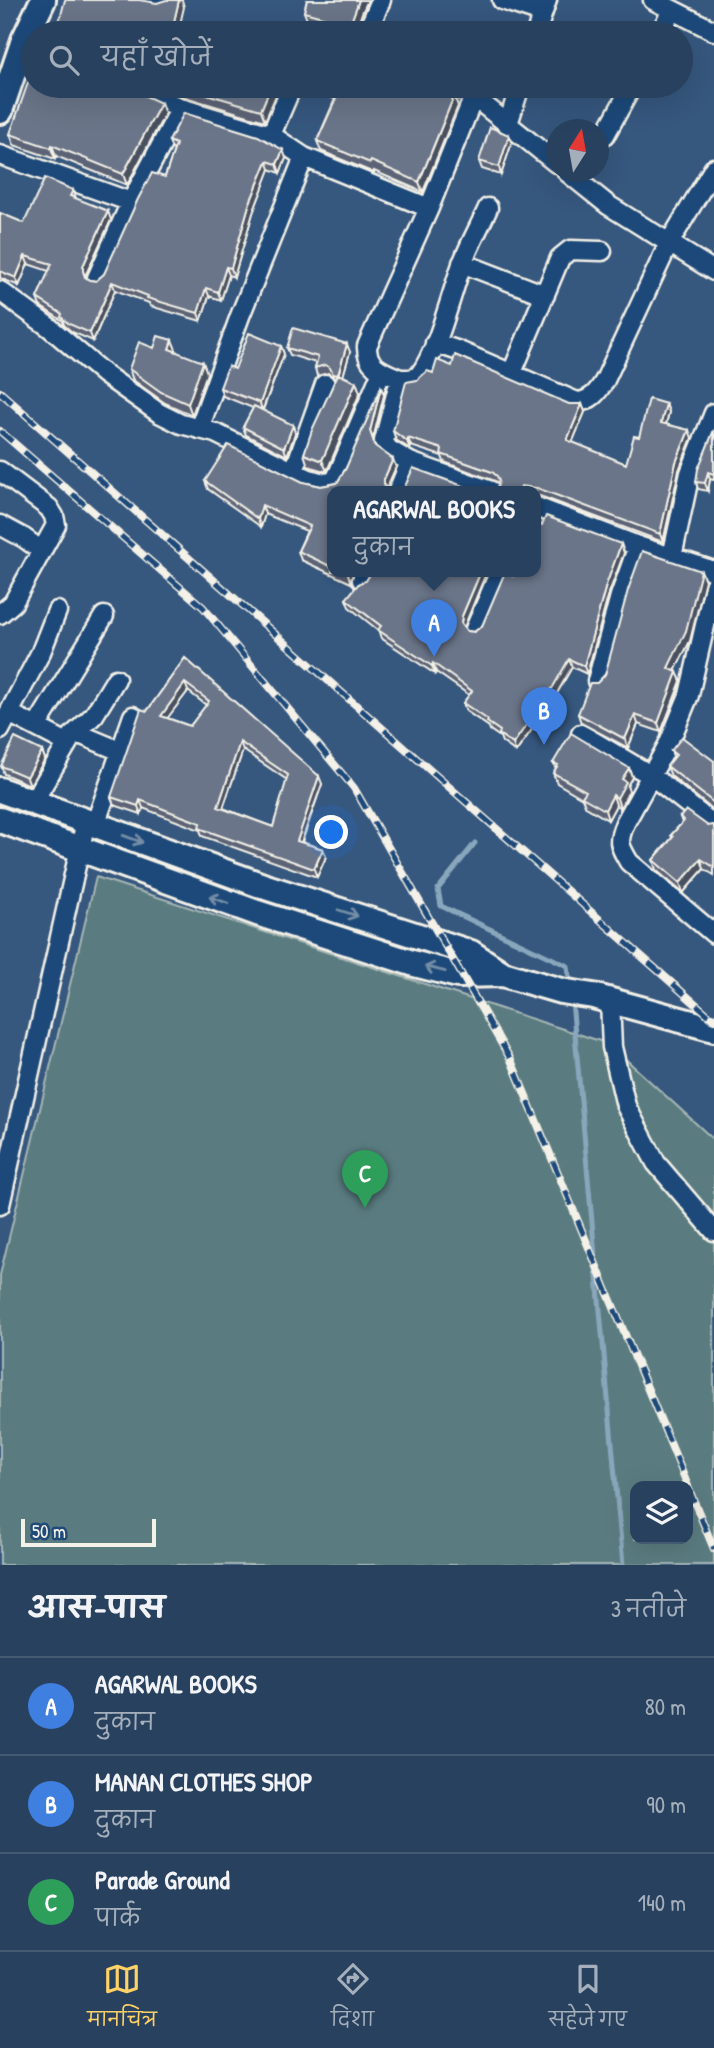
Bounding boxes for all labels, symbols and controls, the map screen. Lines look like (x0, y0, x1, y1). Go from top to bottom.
search box (21, 21, 693, 98)
text: यहाँ खोजें (101, 39, 212, 74)
icon: search (45, 41, 83, 79)
north arrow (546, 119, 609, 182)
popup (327, 486, 541, 577)
text: AGARWAL BOOKS (353, 491, 515, 526)
text: दुकान (353, 531, 413, 562)
pin: A (411, 599, 457, 657)
pin: B (521, 687, 567, 745)
your location (314, 815, 348, 849)
one-way arrow (122, 833, 144, 846)
one-way arrow (209, 892, 231, 905)
one-way arrow (337, 907, 359, 920)
one-way arrow (425, 962, 447, 975)
pin: C (342, 1150, 388, 1208)
map controls (630, 1481, 693, 1544)
button: layers (630, 1481, 693, 1544)
scale bar (21, 1516, 156, 1548)
text: 50 m (32, 1518, 66, 1544)
text: आस-पास (28, 1587, 165, 1627)
text: 3 नतीजे (611, 1593, 686, 1624)
text: AGARWAL BOOKS (95, 1666, 257, 1701)
text: A (45, 1691, 57, 1722)
text: 80 m (645, 1691, 686, 1722)
text: दुकान (95, 1706, 155, 1737)
text: MANAN CLOTHES SHOP (95, 1764, 313, 1799)
text: B (45, 1789, 57, 1820)
text: 90 m (646, 1789, 686, 1820)
text: दुकान (95, 1804, 155, 1835)
text: Parade Ground (95, 1862, 230, 1897)
text: C (45, 1887, 57, 1918)
text: 140 m (638, 1887, 686, 1918)
text: पार्क (95, 1902, 140, 1933)
tab: मानचित्र (87, 1960, 157, 2040)
tab: दिशा (331, 1960, 374, 2040)
tab: सहेजे गए (548, 1960, 627, 2040)

